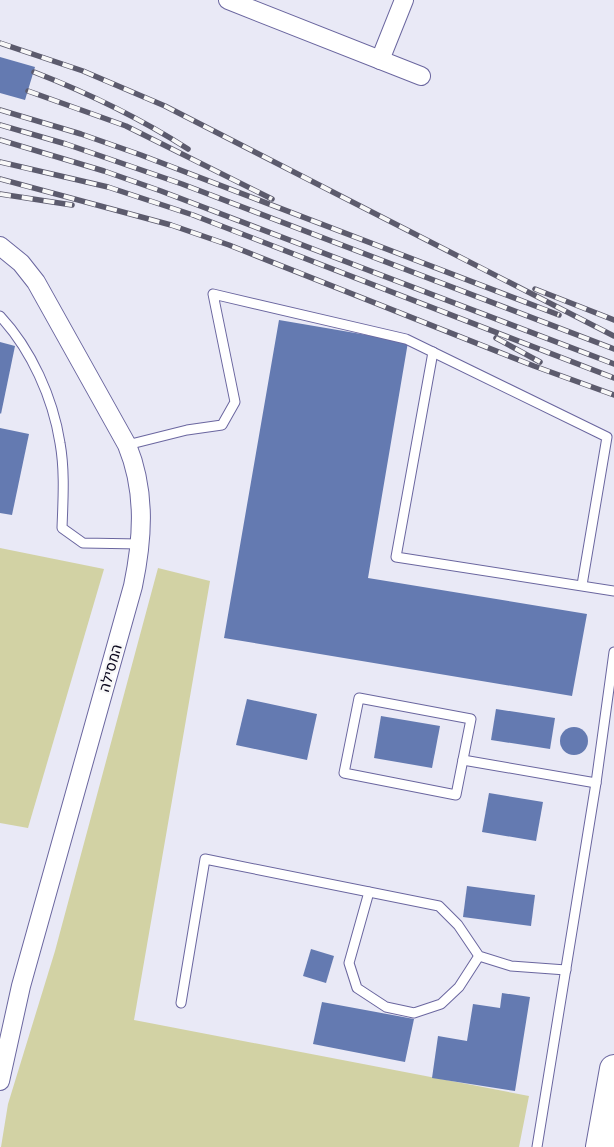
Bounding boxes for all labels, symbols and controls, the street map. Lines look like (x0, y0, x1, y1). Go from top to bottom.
street label: המסילה (94, 642, 126, 694)

